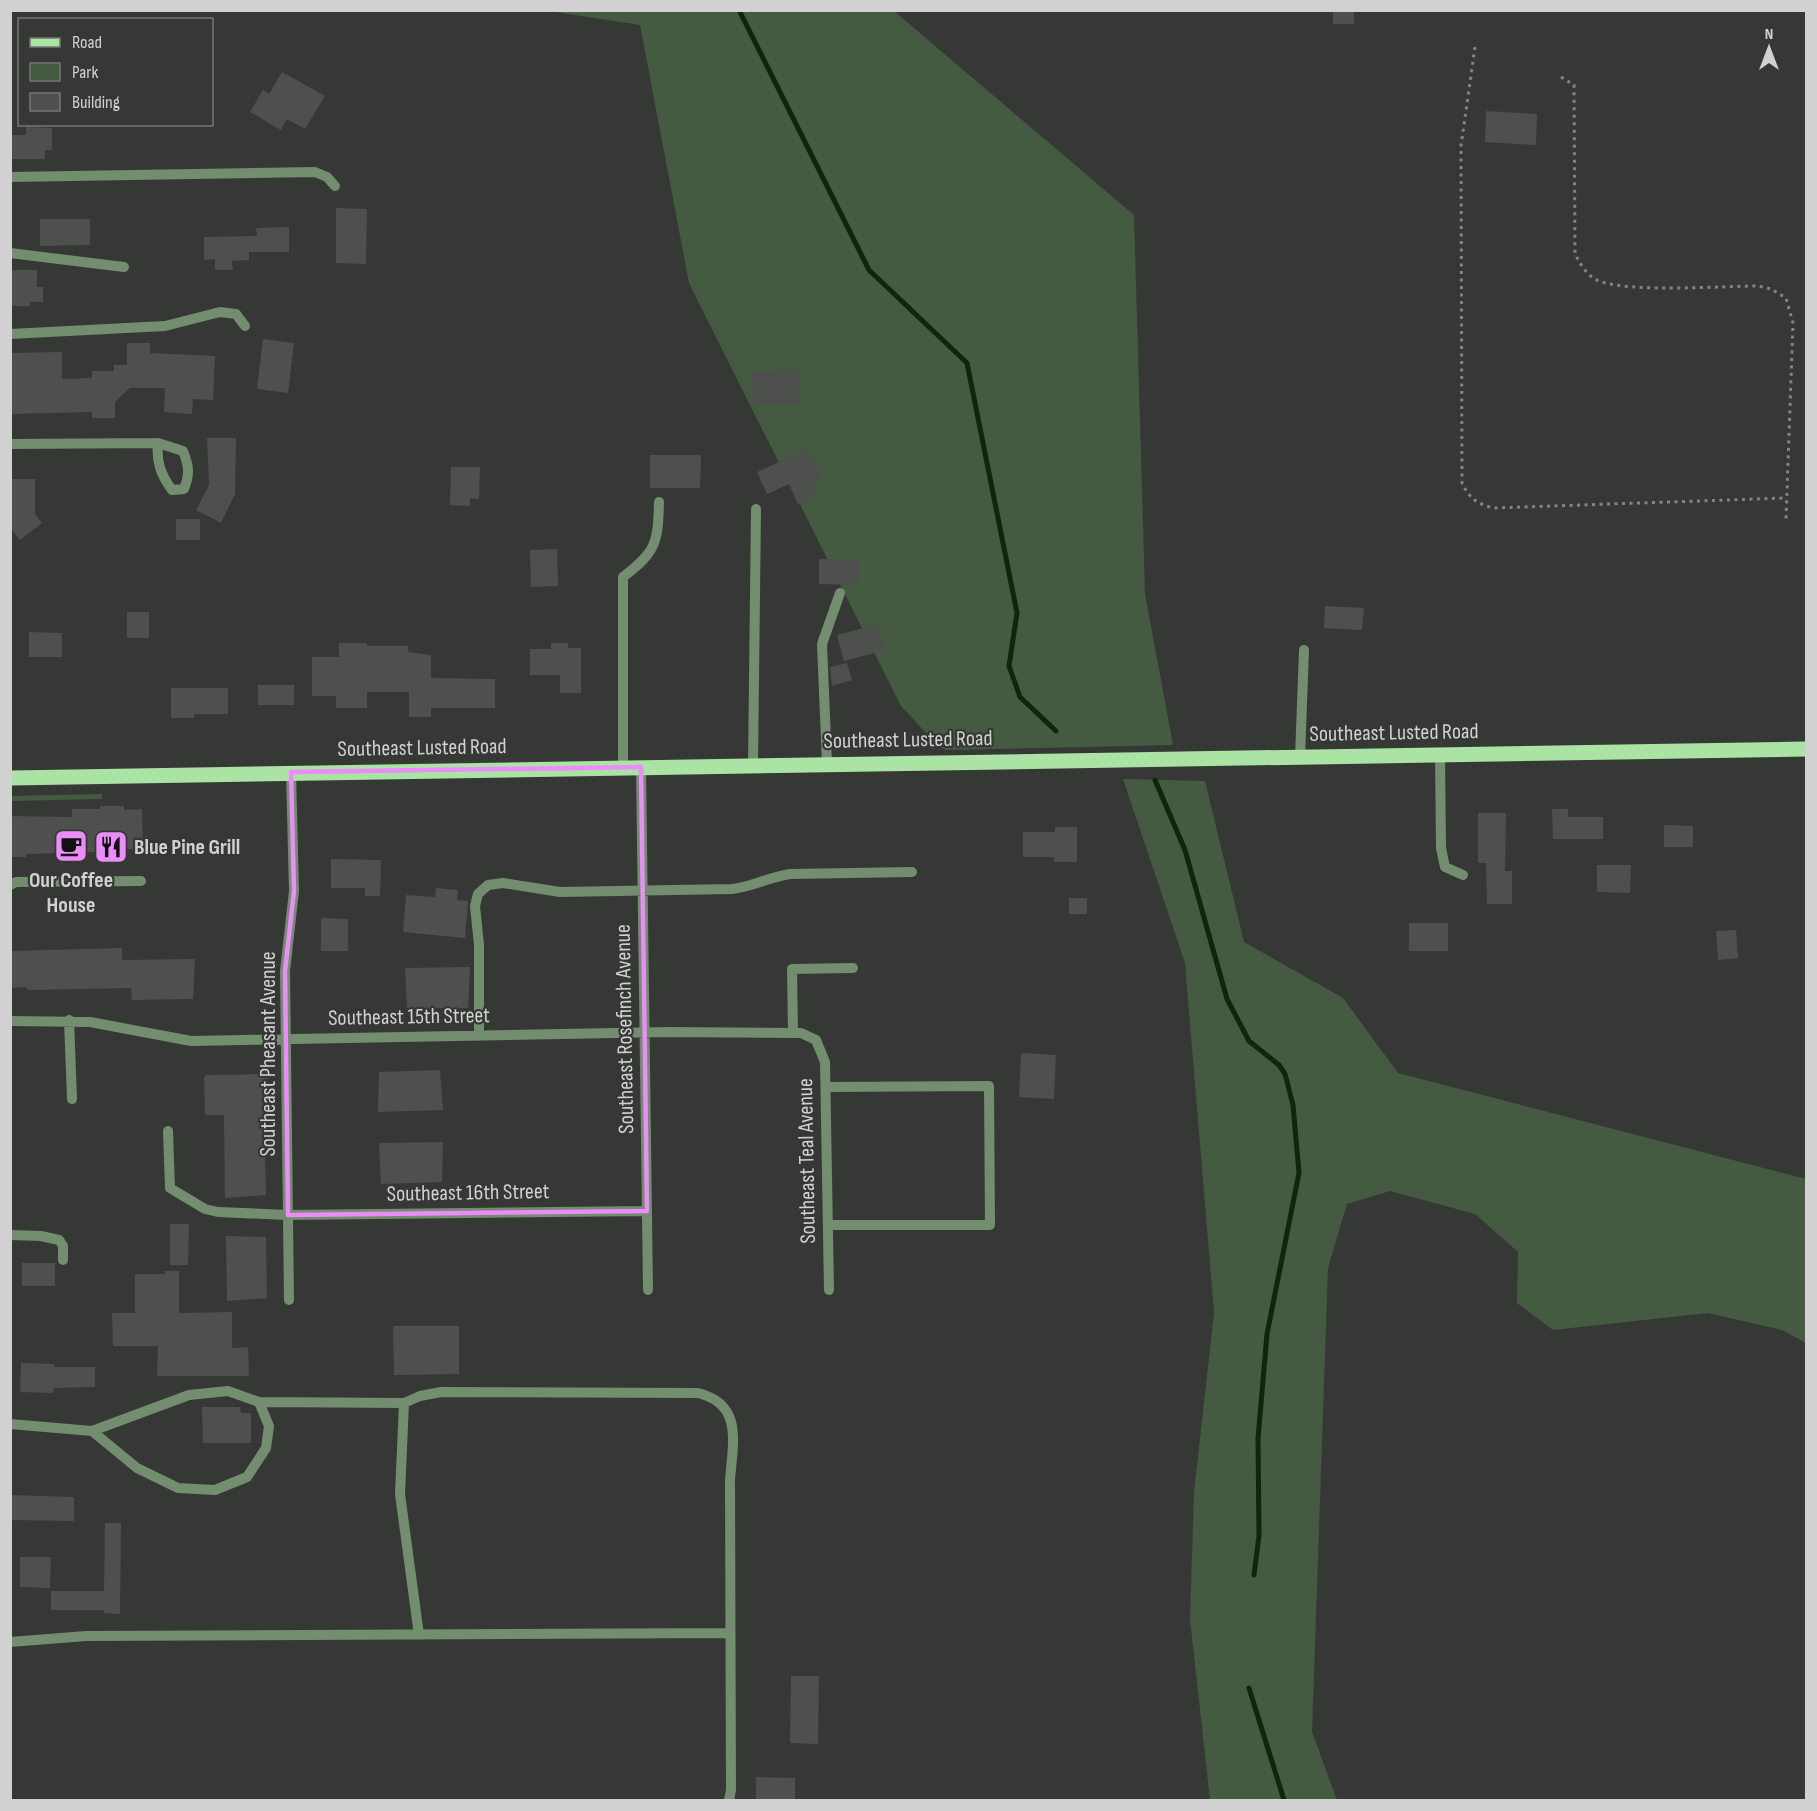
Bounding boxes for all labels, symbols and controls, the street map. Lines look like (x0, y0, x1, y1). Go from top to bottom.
legend (18, 18, 213, 126)
north arrow (1739, 18, 1799, 78)
text: N (1765, 25, 1773, 44)
text: Road (72, 32, 102, 53)
text: Park (72, 62, 98, 83)
text: Building (72, 92, 120, 113)
street label: Southeast Lusted Road (1309, 718, 1479, 748)
street label: Southeast Lusted Road (823, 725, 993, 755)
street label: Southeast Lusted Road (337, 733, 507, 763)
cafe icon: Our Coffee House (53, 828, 89, 864)
restaurant icon: Blue Pine Grill (93, 829, 129, 865)
place label: Blue Pine Grill (134, 834, 240, 861)
place label: Our Coffee House (29, 867, 113, 919)
street label: Southeast Rosefinch Avenue (610, 924, 640, 1134)
street label: Southeast Pheasant Avenue (255, 951, 282, 1157)
street label: Southeast 15th Street (328, 1002, 490, 1032)
street label: Southeast Teal Avenue (792, 1078, 822, 1244)
street label: Southeast 16th Street (386, 1178, 550, 1208)

